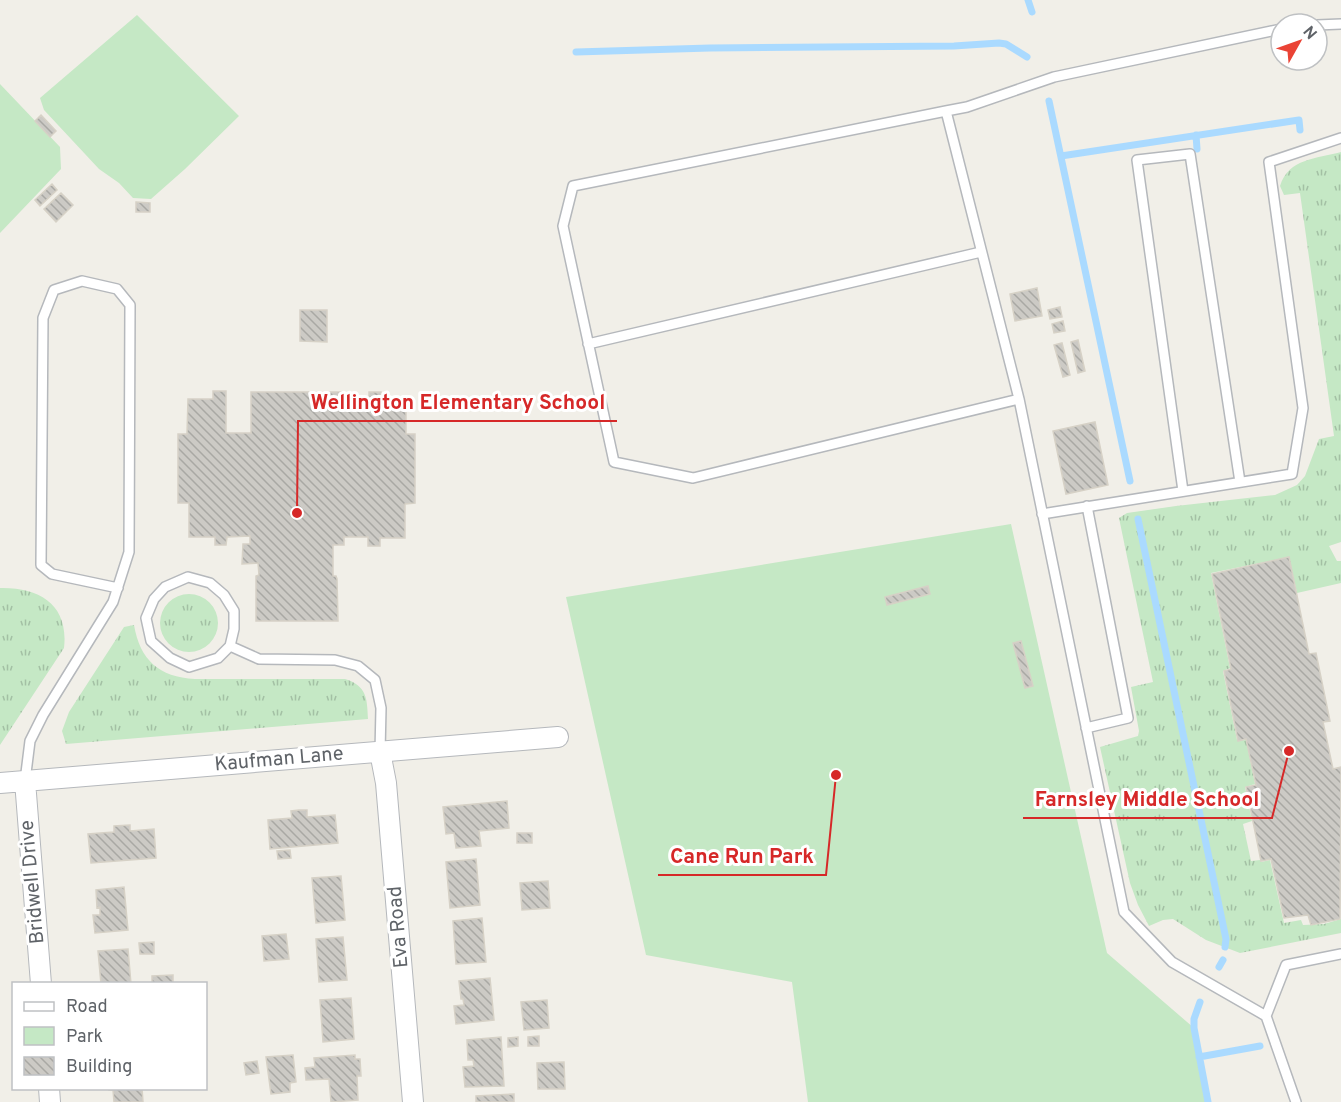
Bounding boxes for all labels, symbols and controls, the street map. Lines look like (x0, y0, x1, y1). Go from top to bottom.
north arrow (1269, 12, 1329, 72)
text: N (1298, 23, 1320, 44)
callout: Wellington Elementary School (298, 382, 617, 421)
text: Wellington Elementary School (311, 390, 605, 417)
street label: Kaufman Lane (213, 741, 345, 779)
callout: Farnsley Middle School (1023, 779, 1272, 818)
text: Farnsley Middle School (1035, 787, 1259, 814)
street label: Bridwell Drive (15, 819, 51, 945)
callout: Cane Run Park (658, 836, 826, 875)
text: Cane Run Park (670, 844, 814, 871)
street label: Eva Road (382, 885, 416, 969)
legend (12, 982, 207, 1090)
text: Road (66, 996, 108, 1019)
text: Park (66, 1026, 103, 1049)
text: Building (66, 1056, 132, 1079)

